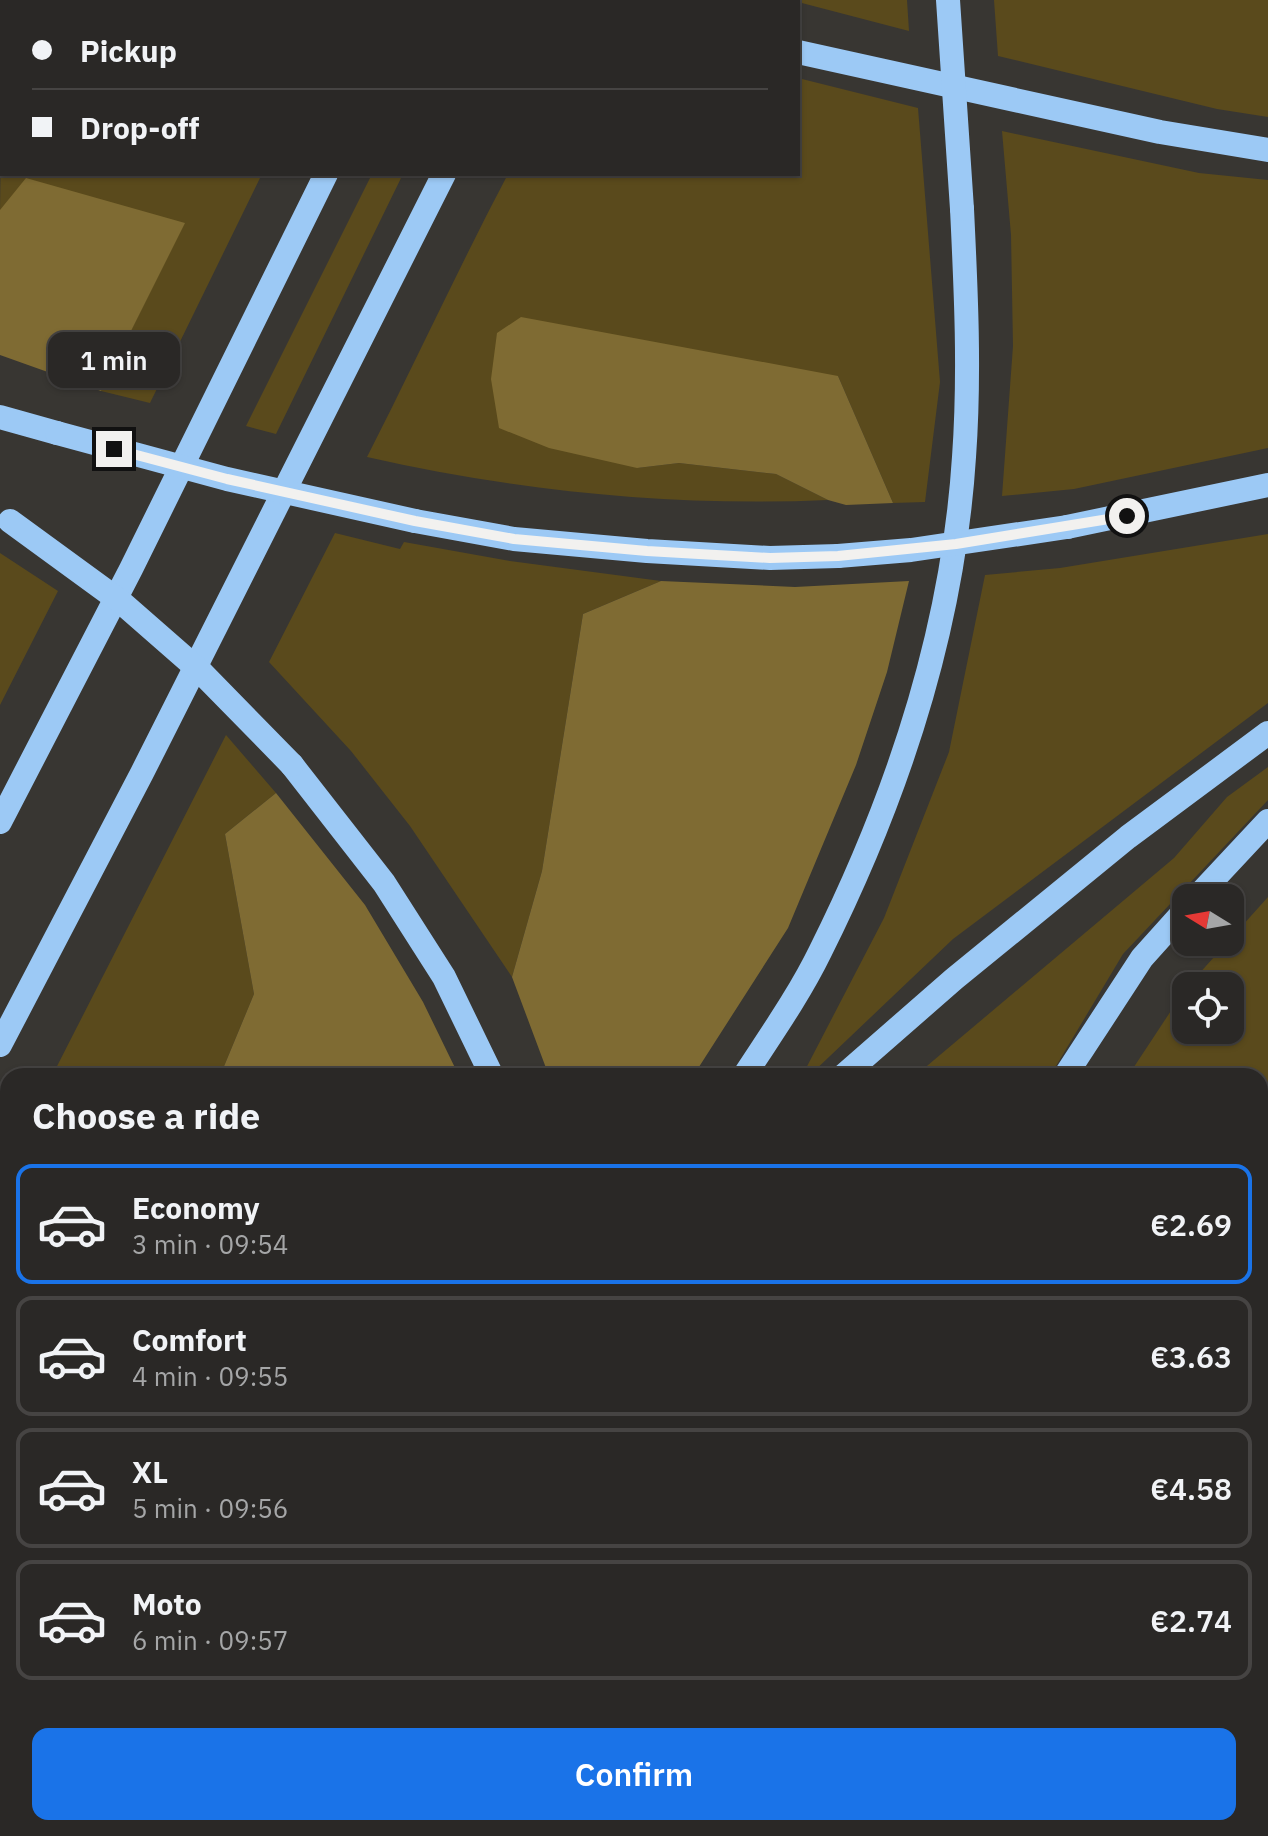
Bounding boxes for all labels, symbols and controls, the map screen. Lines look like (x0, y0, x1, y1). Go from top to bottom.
text: Pickup (80, 31, 177, 70)
text: Drop-off (80, 108, 199, 147)
callout: 1 min (48, 333, 180, 389)
text: 1 min (80, 343, 148, 377)
route end (96, 431, 132, 467)
route start (1109, 498, 1145, 534)
north arrow (1172, 884, 1244, 956)
map controls (1172, 884, 1244, 1044)
button: locate (1172, 972, 1244, 1044)
text: Choose a ride (32, 1092, 260, 1139)
icon: car (36, 1188, 108, 1260)
text: Economy (132, 1188, 260, 1227)
text: €2.69 (1150, 1205, 1232, 1244)
text: 3 min · 09:54 (132, 1227, 288, 1261)
icon: car (36, 1320, 108, 1392)
text: Comfort (132, 1320, 247, 1359)
text: €3.63 (1150, 1337, 1232, 1376)
text: 4 min · 09:55 (132, 1359, 288, 1393)
icon: car (36, 1452, 108, 1524)
text: XL (132, 1452, 168, 1491)
text: €4.58 (1150, 1469, 1232, 1508)
text: 5 min · 09:56 (132, 1491, 288, 1525)
icon: car (36, 1584, 108, 1656)
text: Moto (132, 1584, 202, 1623)
text: €2.74 (1150, 1601, 1232, 1640)
text: 6 min · 09:57 (132, 1623, 288, 1657)
button: Confirm (32, 1728, 1236, 1820)

